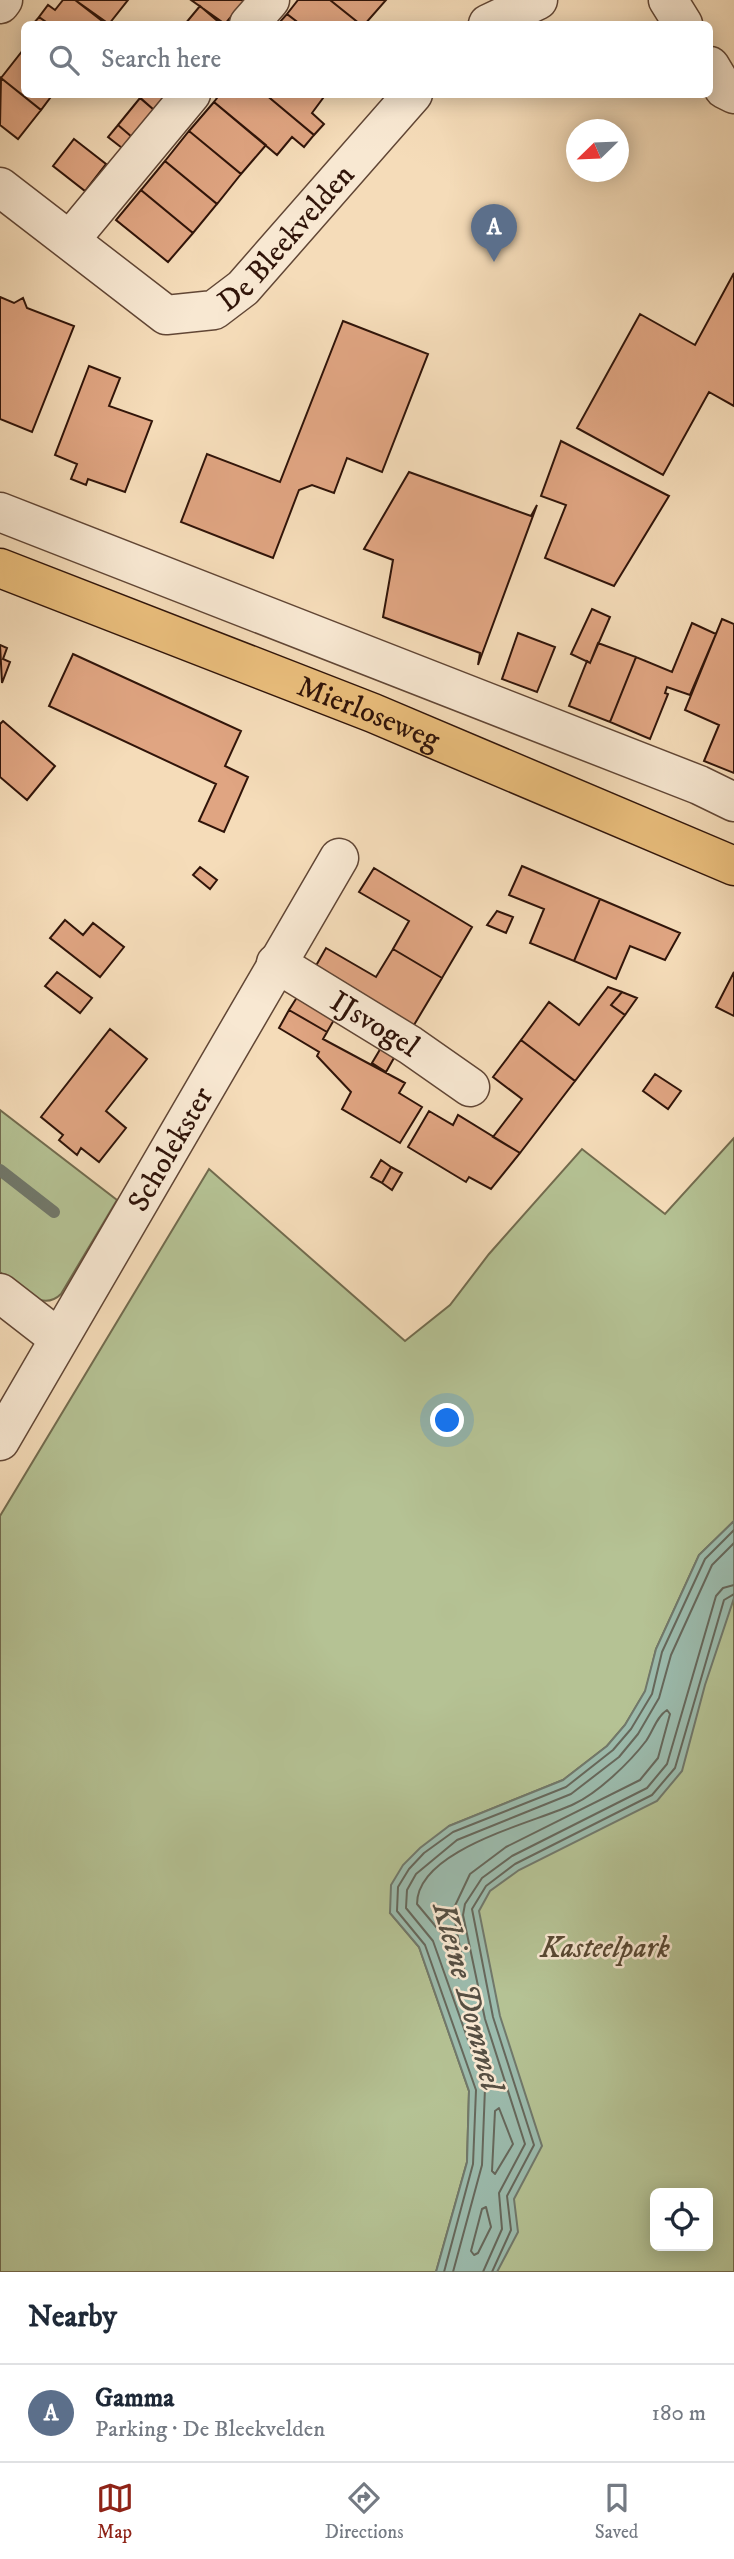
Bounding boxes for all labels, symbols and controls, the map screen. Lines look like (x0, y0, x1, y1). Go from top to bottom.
search box (21, 21, 713, 98)
icon: search (45, 41, 83, 79)
text: Search here (101, 43, 221, 76)
north arrow (566, 119, 629, 182)
street label: De Bleekvelden (211, 157, 363, 321)
pin: A (471, 204, 517, 262)
street label: Mierloseweg (292, 668, 446, 759)
street label: IJsvogel (323, 984, 426, 1066)
street label: Scholekster (120, 1081, 222, 1219)
your location (430, 1403, 464, 1437)
water label: Kleine Dommel (422, 1897, 512, 2099)
park label: Kasteelpark (539, 1930, 670, 1967)
map controls (650, 2188, 713, 2251)
button: locate (650, 2188, 713, 2251)
text: Nearby (28, 2299, 117, 2336)
text: Gamma (95, 2382, 174, 2415)
text: A (44, 2399, 58, 2428)
text: 180 m (651, 2399, 706, 2428)
text: Parking · De Bleekvelden (95, 2415, 325, 2444)
tab: Map (96, 2479, 134, 2544)
tab: Directions (325, 2479, 404, 2544)
tab: Saved (595, 2479, 638, 2544)

